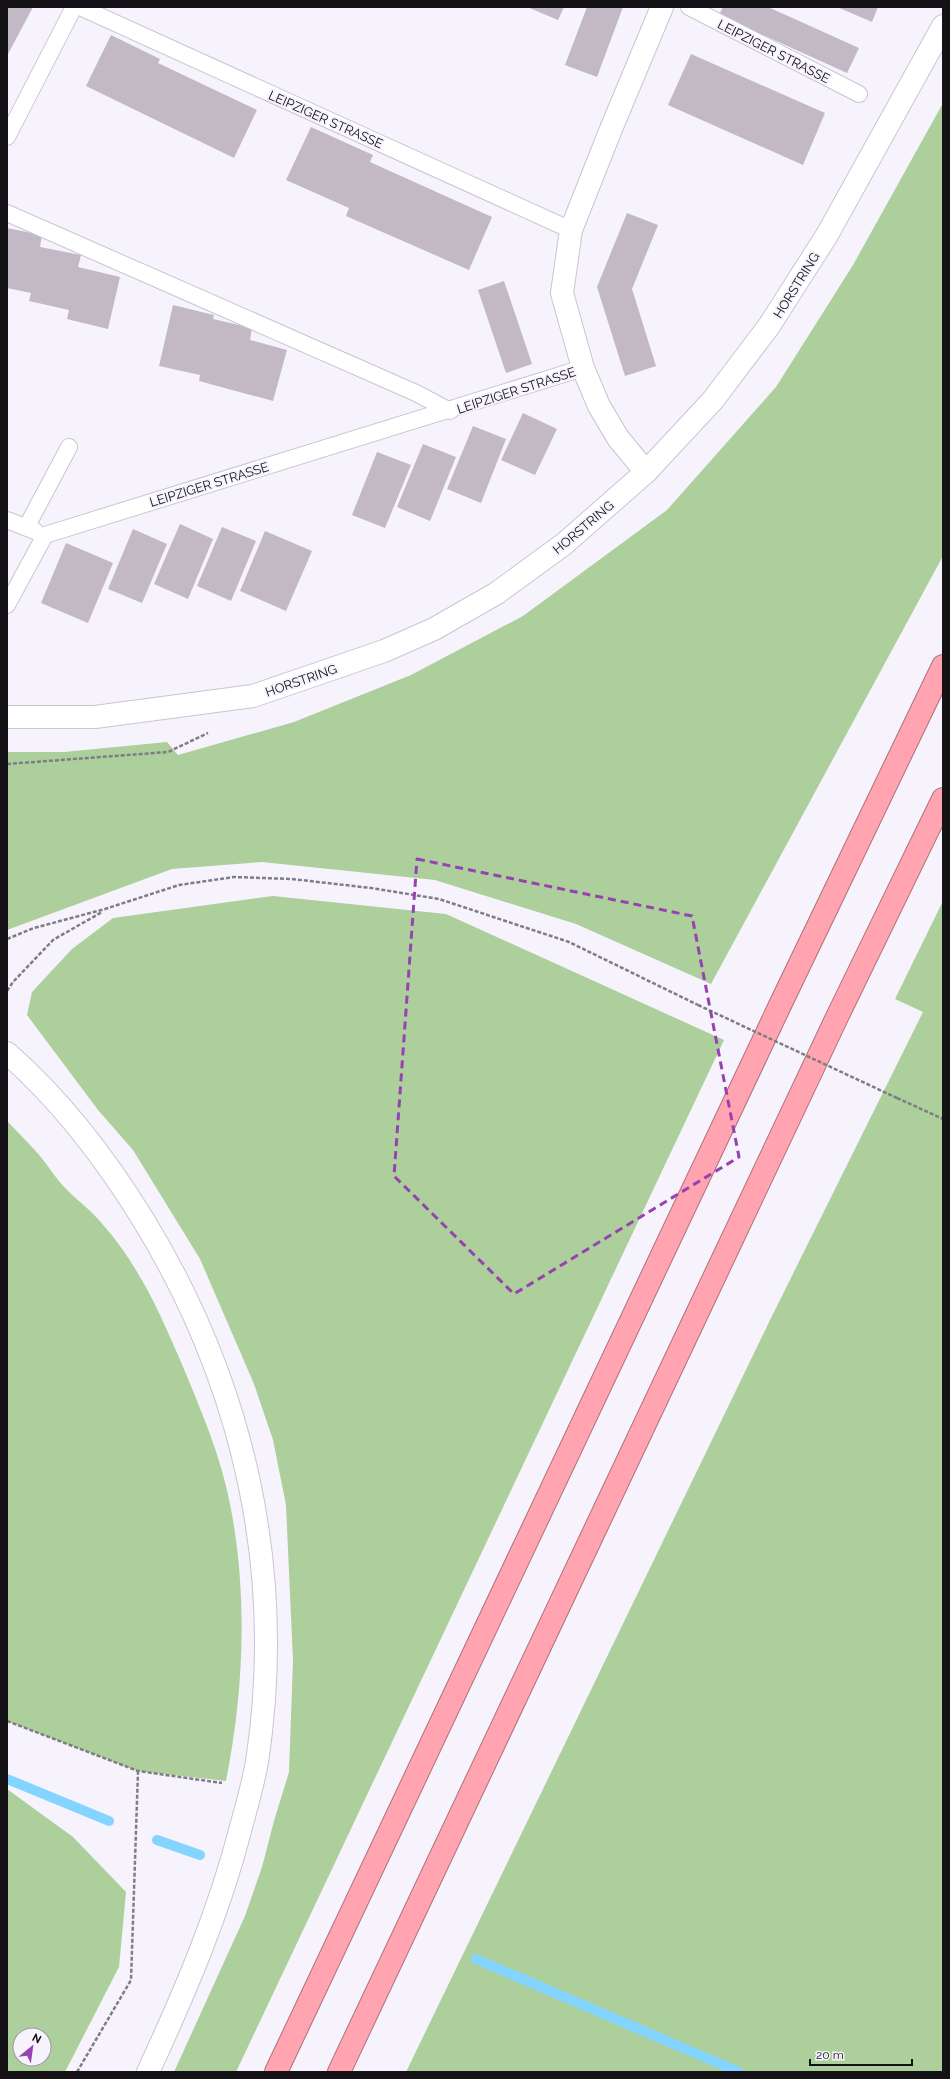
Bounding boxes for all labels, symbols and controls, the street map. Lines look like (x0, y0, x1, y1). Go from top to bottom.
street label: LEIPZIGER STRASSE (715, 17, 832, 86)
street label: LEIPZIGER STRASSE (266, 87, 385, 152)
street label: HORSTRING (770, 250, 823, 321)
street label: LEIPZIGER STRASSE (455, 364, 577, 417)
street label: LEIPZIGER STRASSE (148, 459, 271, 510)
street label: HORSTRING (550, 498, 617, 557)
street label: HORSTRING (263, 661, 339, 700)
north arrow (12, 2027, 52, 2067)
text: N (30, 2031, 43, 2046)
scale bar (810, 2041, 912, 2067)
text: 20 m (816, 2048, 844, 2062)

